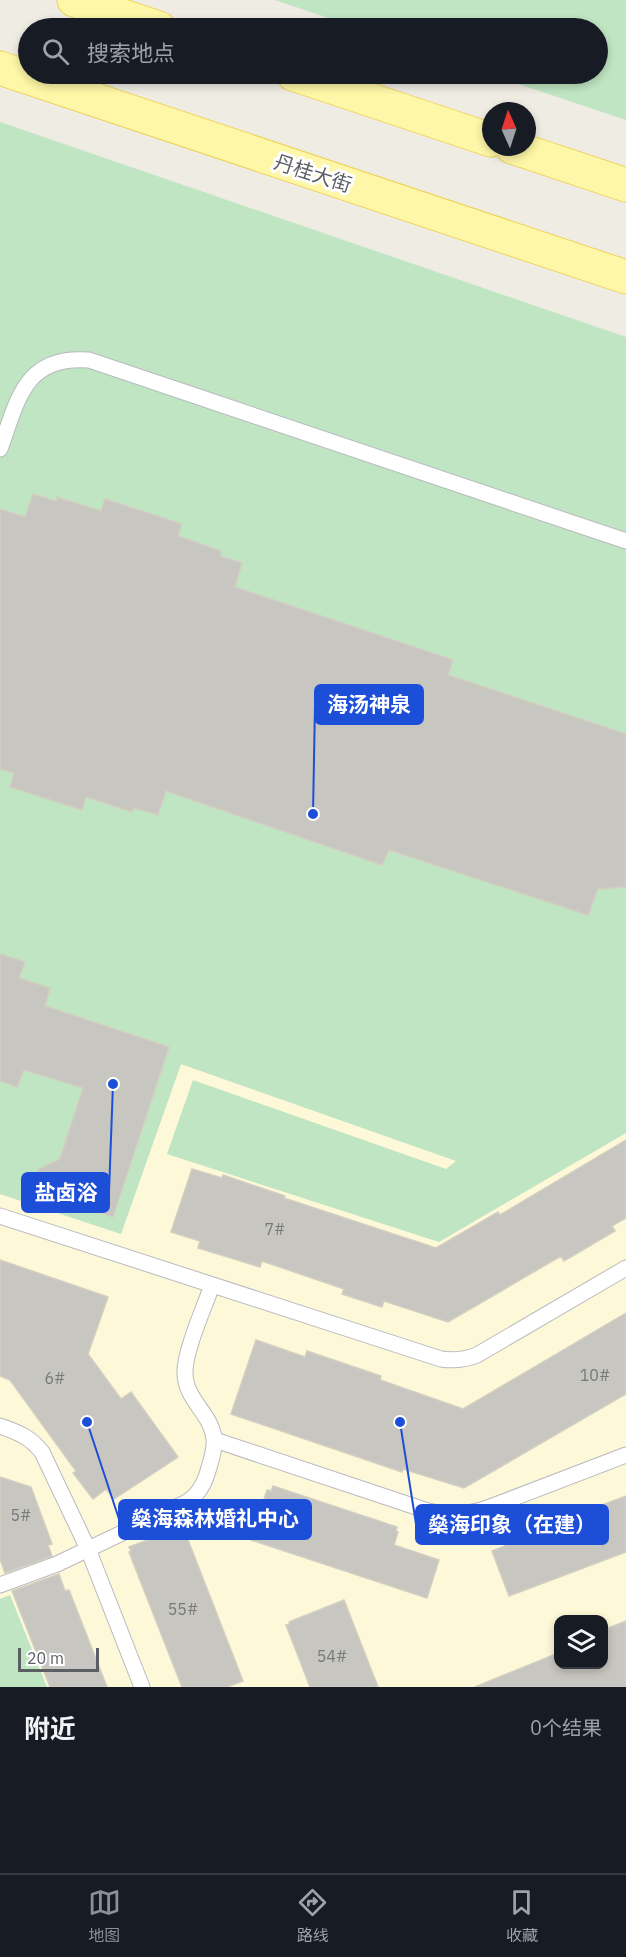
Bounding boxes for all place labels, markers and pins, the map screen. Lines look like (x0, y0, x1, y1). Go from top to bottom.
callout: 海汤神泉 (315, 685, 423, 724)
callout: 盐卤浴 (22, 1173, 109, 1212)
callout: 燊海森林婚礼中心 (119, 1500, 311, 1539)
callout: 燊海印象（在建） (416, 1505, 608, 1544)

